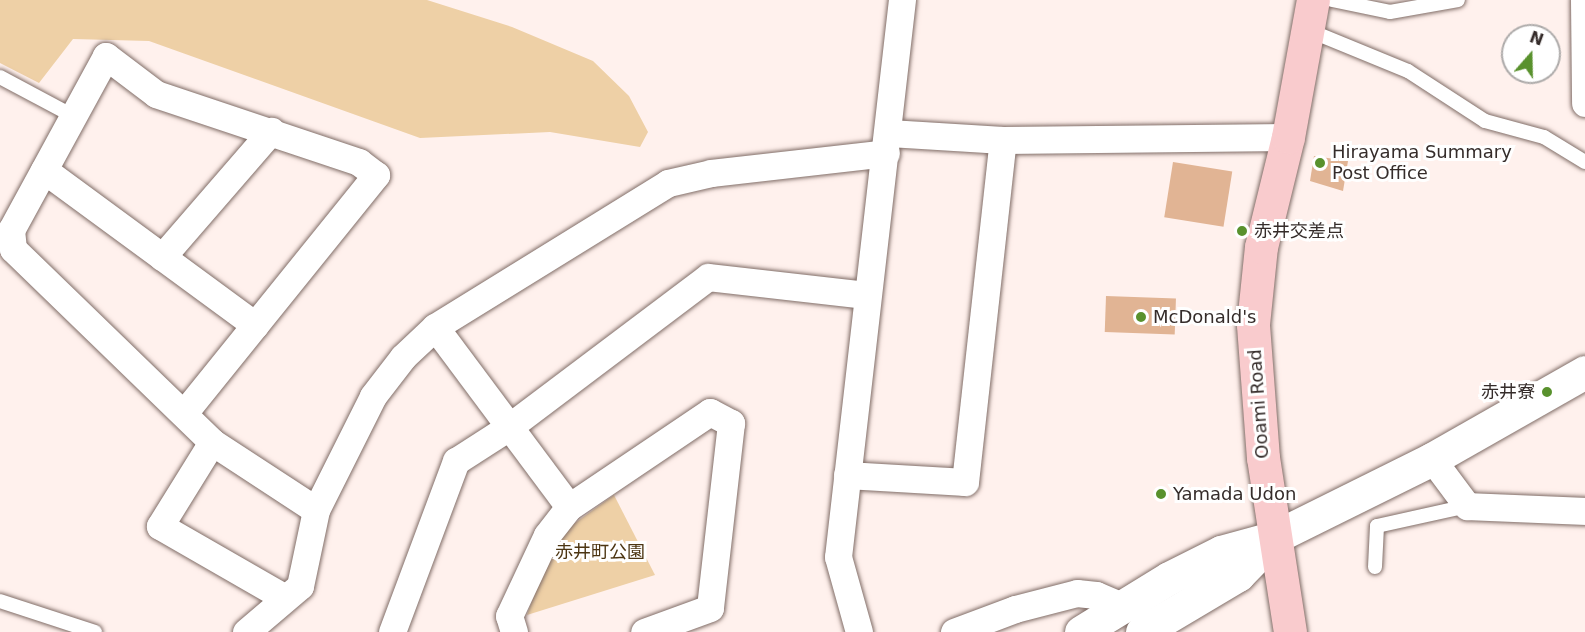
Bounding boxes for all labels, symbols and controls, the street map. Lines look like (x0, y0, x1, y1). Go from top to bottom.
north arrow (1501, 24, 1561, 84)
text: N (1527, 27, 1546, 50)
place label: Hirayama Summary Post Office (1332, 142, 1512, 184)
marker: Hirayama Summary Post Office (1313, 156, 1327, 170)
place label: 赤井交差点 (1254, 220, 1344, 242)
marker: 赤井交差点 (1235, 224, 1249, 238)
place label: McDonald's (1153, 306, 1256, 328)
marker: McDonald's (1134, 310, 1148, 324)
street label: Ooami Road (1244, 349, 1274, 459)
place label: 赤井寮 (1481, 381, 1535, 403)
marker: 赤井寮 (1540, 385, 1554, 399)
place label: Yamada Udon (1173, 483, 1296, 505)
marker: Yamada Udon (1154, 487, 1168, 501)
park label: 赤井町公園 (555, 541, 645, 563)

